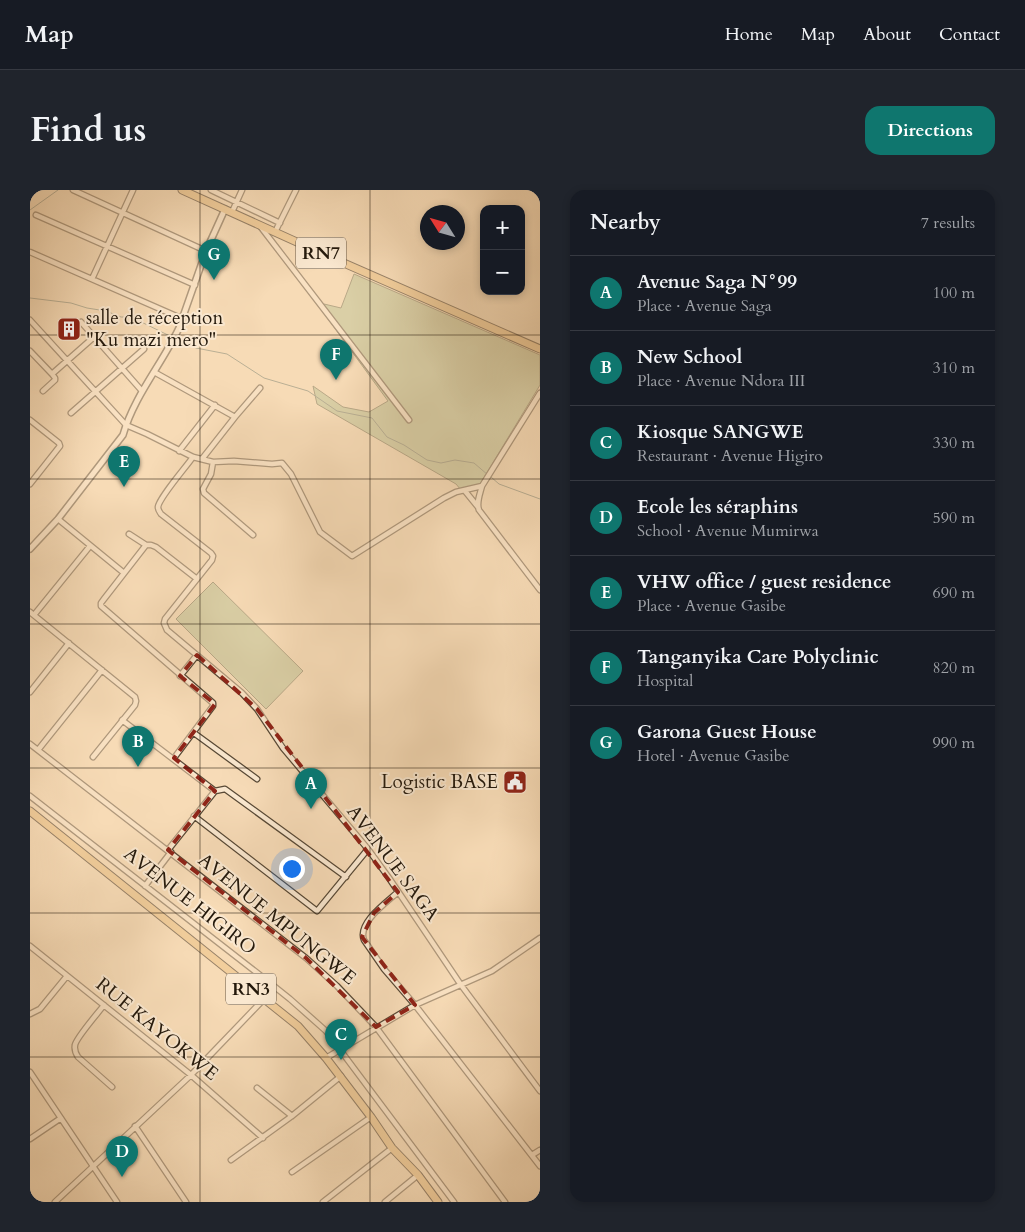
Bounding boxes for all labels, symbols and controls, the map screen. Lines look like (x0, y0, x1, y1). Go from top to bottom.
text: Map (25, 18, 74, 51)
text: Home (725, 22, 773, 47)
text: Map (801, 22, 835, 47)
text: About (863, 22, 911, 47)
text: Contact (939, 22, 1000, 47)
text: Find us (30, 106, 146, 154)
button: Directions (865, 106, 995, 155)
north arrow (420, 205, 465, 250)
map controls (480, 205, 525, 295)
button: + (480, 205, 525, 250)
text: Nearby (590, 208, 661, 237)
text: 7 results (921, 212, 975, 234)
road number: RN7 (296, 238, 346, 268)
pin: G (198, 239, 230, 280)
button: − (480, 250, 525, 295)
text: Avenue Saga N°99 (637, 269, 797, 295)
text: A (600, 282, 612, 304)
text: 100 m (933, 282, 975, 304)
text: Place · Avenue Saga (637, 295, 772, 317)
place label: salle de réception "Ku mazi mero" (86, 305, 223, 353)
building icon: salle de réception "Ku mazi mero" (56, 316, 82, 342)
pin: F (320, 339, 352, 380)
text: New School (637, 344, 742, 370)
text: B (600, 357, 612, 379)
text: 310 m (933, 357, 975, 379)
text: Place · Avenue Ndora III (637, 370, 805, 392)
text: Kiosque SANGWE (637, 419, 803, 445)
text: C (600, 432, 612, 454)
text: 330 m (933, 432, 975, 454)
text: Restaurant · Avenue Higiro (637, 445, 823, 467)
pin: E (108, 446, 140, 487)
text: Ecole les séraphins (637, 494, 798, 520)
text: D (599, 507, 613, 529)
text: 590 m (933, 507, 975, 529)
text: School · Avenue Mumirwa (637, 520, 819, 542)
text: VHW office / guest residence (637, 569, 891, 595)
text: E (601, 582, 611, 604)
text: 690 m (933, 582, 975, 604)
text: Place · Avenue Gasibe (637, 595, 786, 617)
text: Tanganyika Care Polyclinic (637, 644, 879, 670)
text: F (601, 657, 611, 679)
text: 820 m (933, 657, 975, 679)
text: Hospital (637, 670, 693, 692)
text: Garona Guest House (637, 719, 817, 745)
pin: B (122, 726, 154, 767)
text: G (599, 732, 613, 754)
text: 990 m (933, 732, 975, 754)
text: Hotel · Avenue Gasibe (637, 745, 790, 767)
pin: A (295, 768, 327, 809)
place label: Logistic BASE (381, 769, 498, 795)
public building icon: Logistic BASE (502, 769, 528, 795)
street label: AVENUE SAGA (341, 800, 446, 927)
street label: AVENUE HIGIRO (118, 841, 262, 961)
street label: AVENUE MPUNGWE (193, 847, 361, 991)
your location (279, 856, 305, 882)
street label: RUE KAYOKWE (90, 972, 224, 1086)
road number: RN3 (226, 974, 276, 1004)
pin: C (325, 1019, 357, 1060)
pin: D (106, 1136, 138, 1177)

